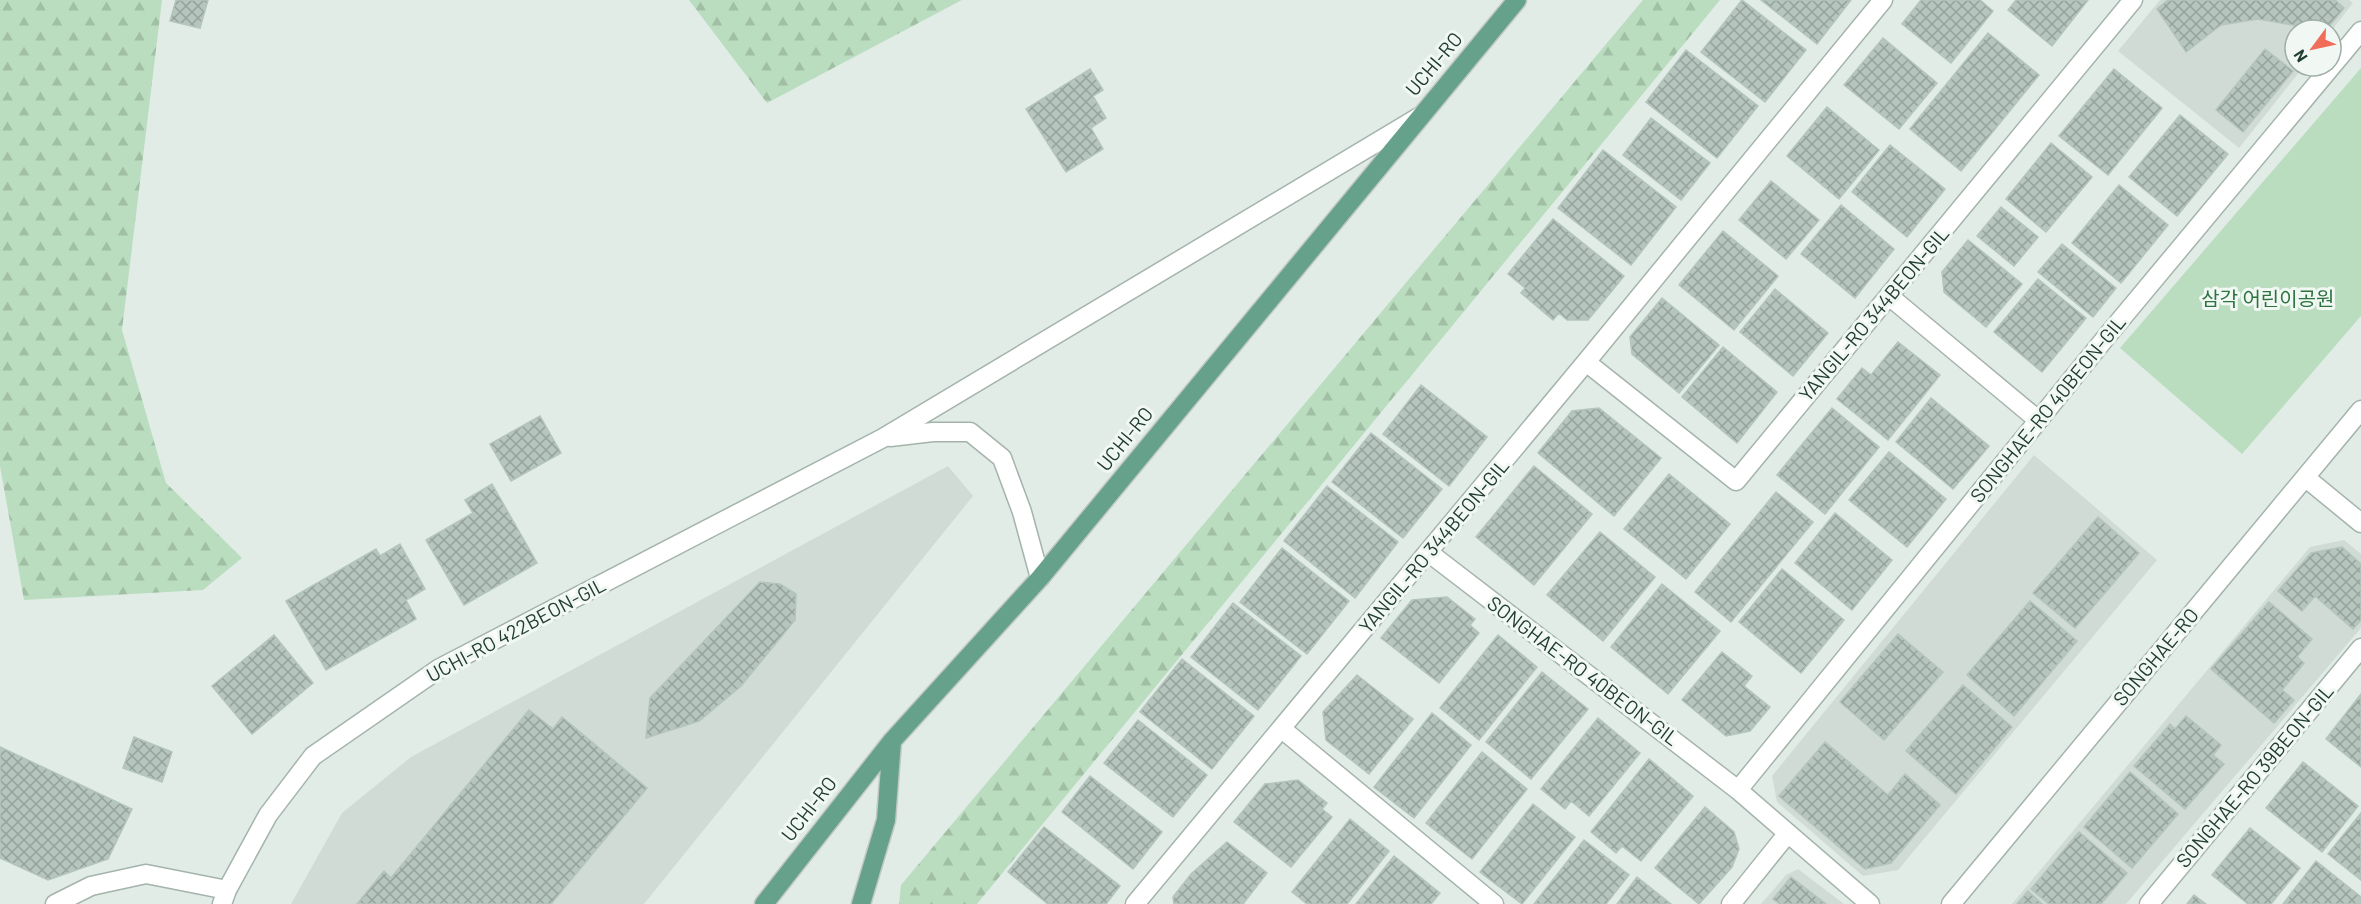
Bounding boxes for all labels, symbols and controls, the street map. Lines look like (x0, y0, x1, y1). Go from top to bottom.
north arrow (2283, 18, 2343, 78)
street label: UCHI-RO (1400, 27, 1467, 100)
text: N (2289, 47, 2311, 66)
street label: YANGIL-RO 344BEON-GIL (1793, 221, 1953, 405)
park label: 삼각 어린이공원 (2202, 286, 2334, 310)
street label: SONGHAE-RO 40BEON-GIL (1964, 310, 2130, 507)
street label: UCHI-RO (1091, 401, 1157, 475)
street label: YANGIL-RO 344BEON-GIL (1353, 453, 1513, 637)
street label: UCHI-RO 422BEON-GIL (422, 572, 609, 687)
street label: SONGHAE-RO 40BEON-GIL (1483, 590, 1684, 750)
street label: SONGHAE-RO (2107, 603, 2203, 710)
street label: SONGHAE-RO 39BEON-GIL (2171, 679, 2338, 872)
street label: UCHI-RO (775, 771, 841, 846)

